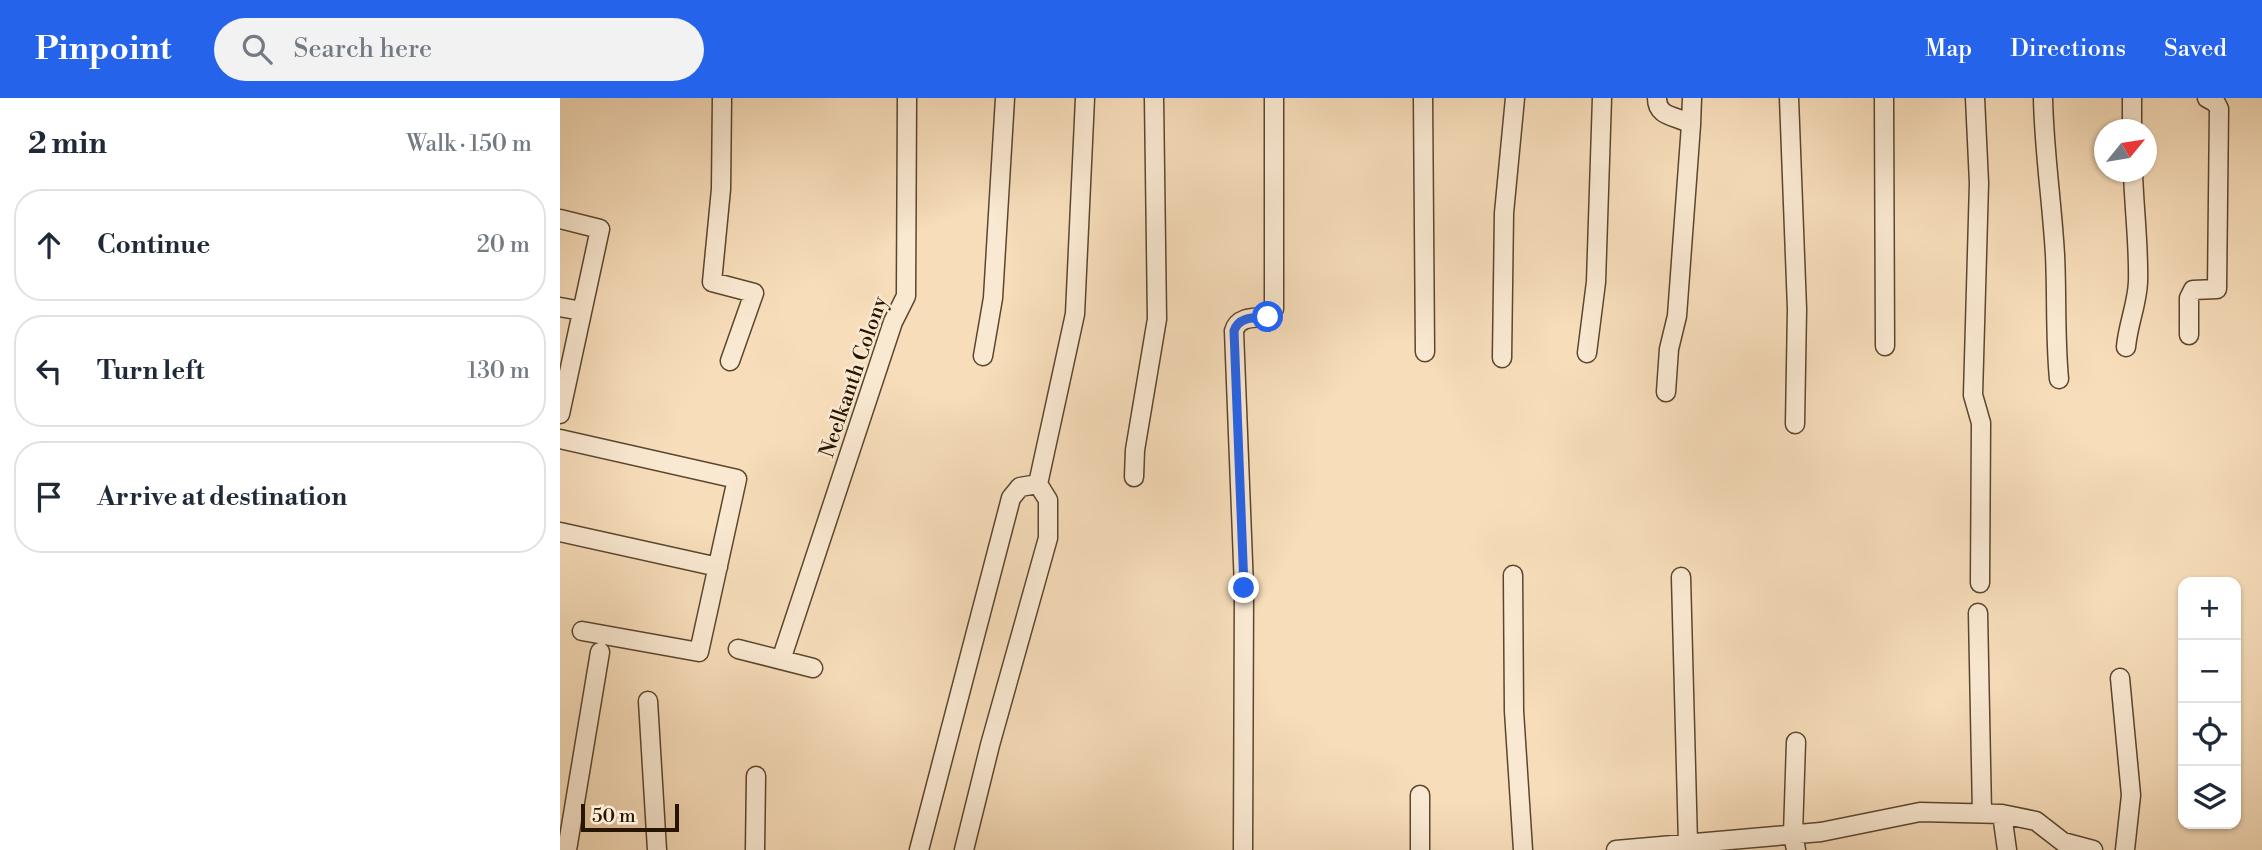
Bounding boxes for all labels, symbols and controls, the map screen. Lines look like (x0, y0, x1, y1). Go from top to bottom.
search box (214, 18, 704, 81)
text: Pinpoint (35, 29, 172, 70)
icon: search (238, 30, 276, 68)
text: Search here (294, 33, 432, 65)
text: Map (1925, 34, 1972, 64)
text: Directions (2010, 34, 2126, 64)
text: Saved (2164, 34, 2227, 64)
north arrow (2094, 119, 2157, 182)
text: 2 min (28, 125, 107, 163)
text: Walk · 150 m (406, 130, 532, 158)
icon: ahead (30, 226, 68, 264)
text: Continue (97, 229, 210, 261)
text: 20 m (477, 231, 530, 259)
street label: Neelkanth Colony (814, 292, 894, 461)
route start (1252, 301, 1283, 332)
icon: left (30, 352, 68, 390)
text: Turn left (97, 355, 205, 387)
text: 130 m (467, 357, 530, 385)
icon: arrive (30, 478, 68, 516)
text: Arrive at destination (97, 481, 347, 513)
route end (1228, 572, 1259, 603)
map controls (2178, 577, 2241, 829)
button: + (2178, 577, 2241, 640)
button: − (2178, 640, 2241, 703)
button: locate (2178, 703, 2241, 766)
button: layers (2178, 766, 2241, 829)
scale bar (581, 801, 679, 833)
text: 50 m (592, 804, 636, 828)

